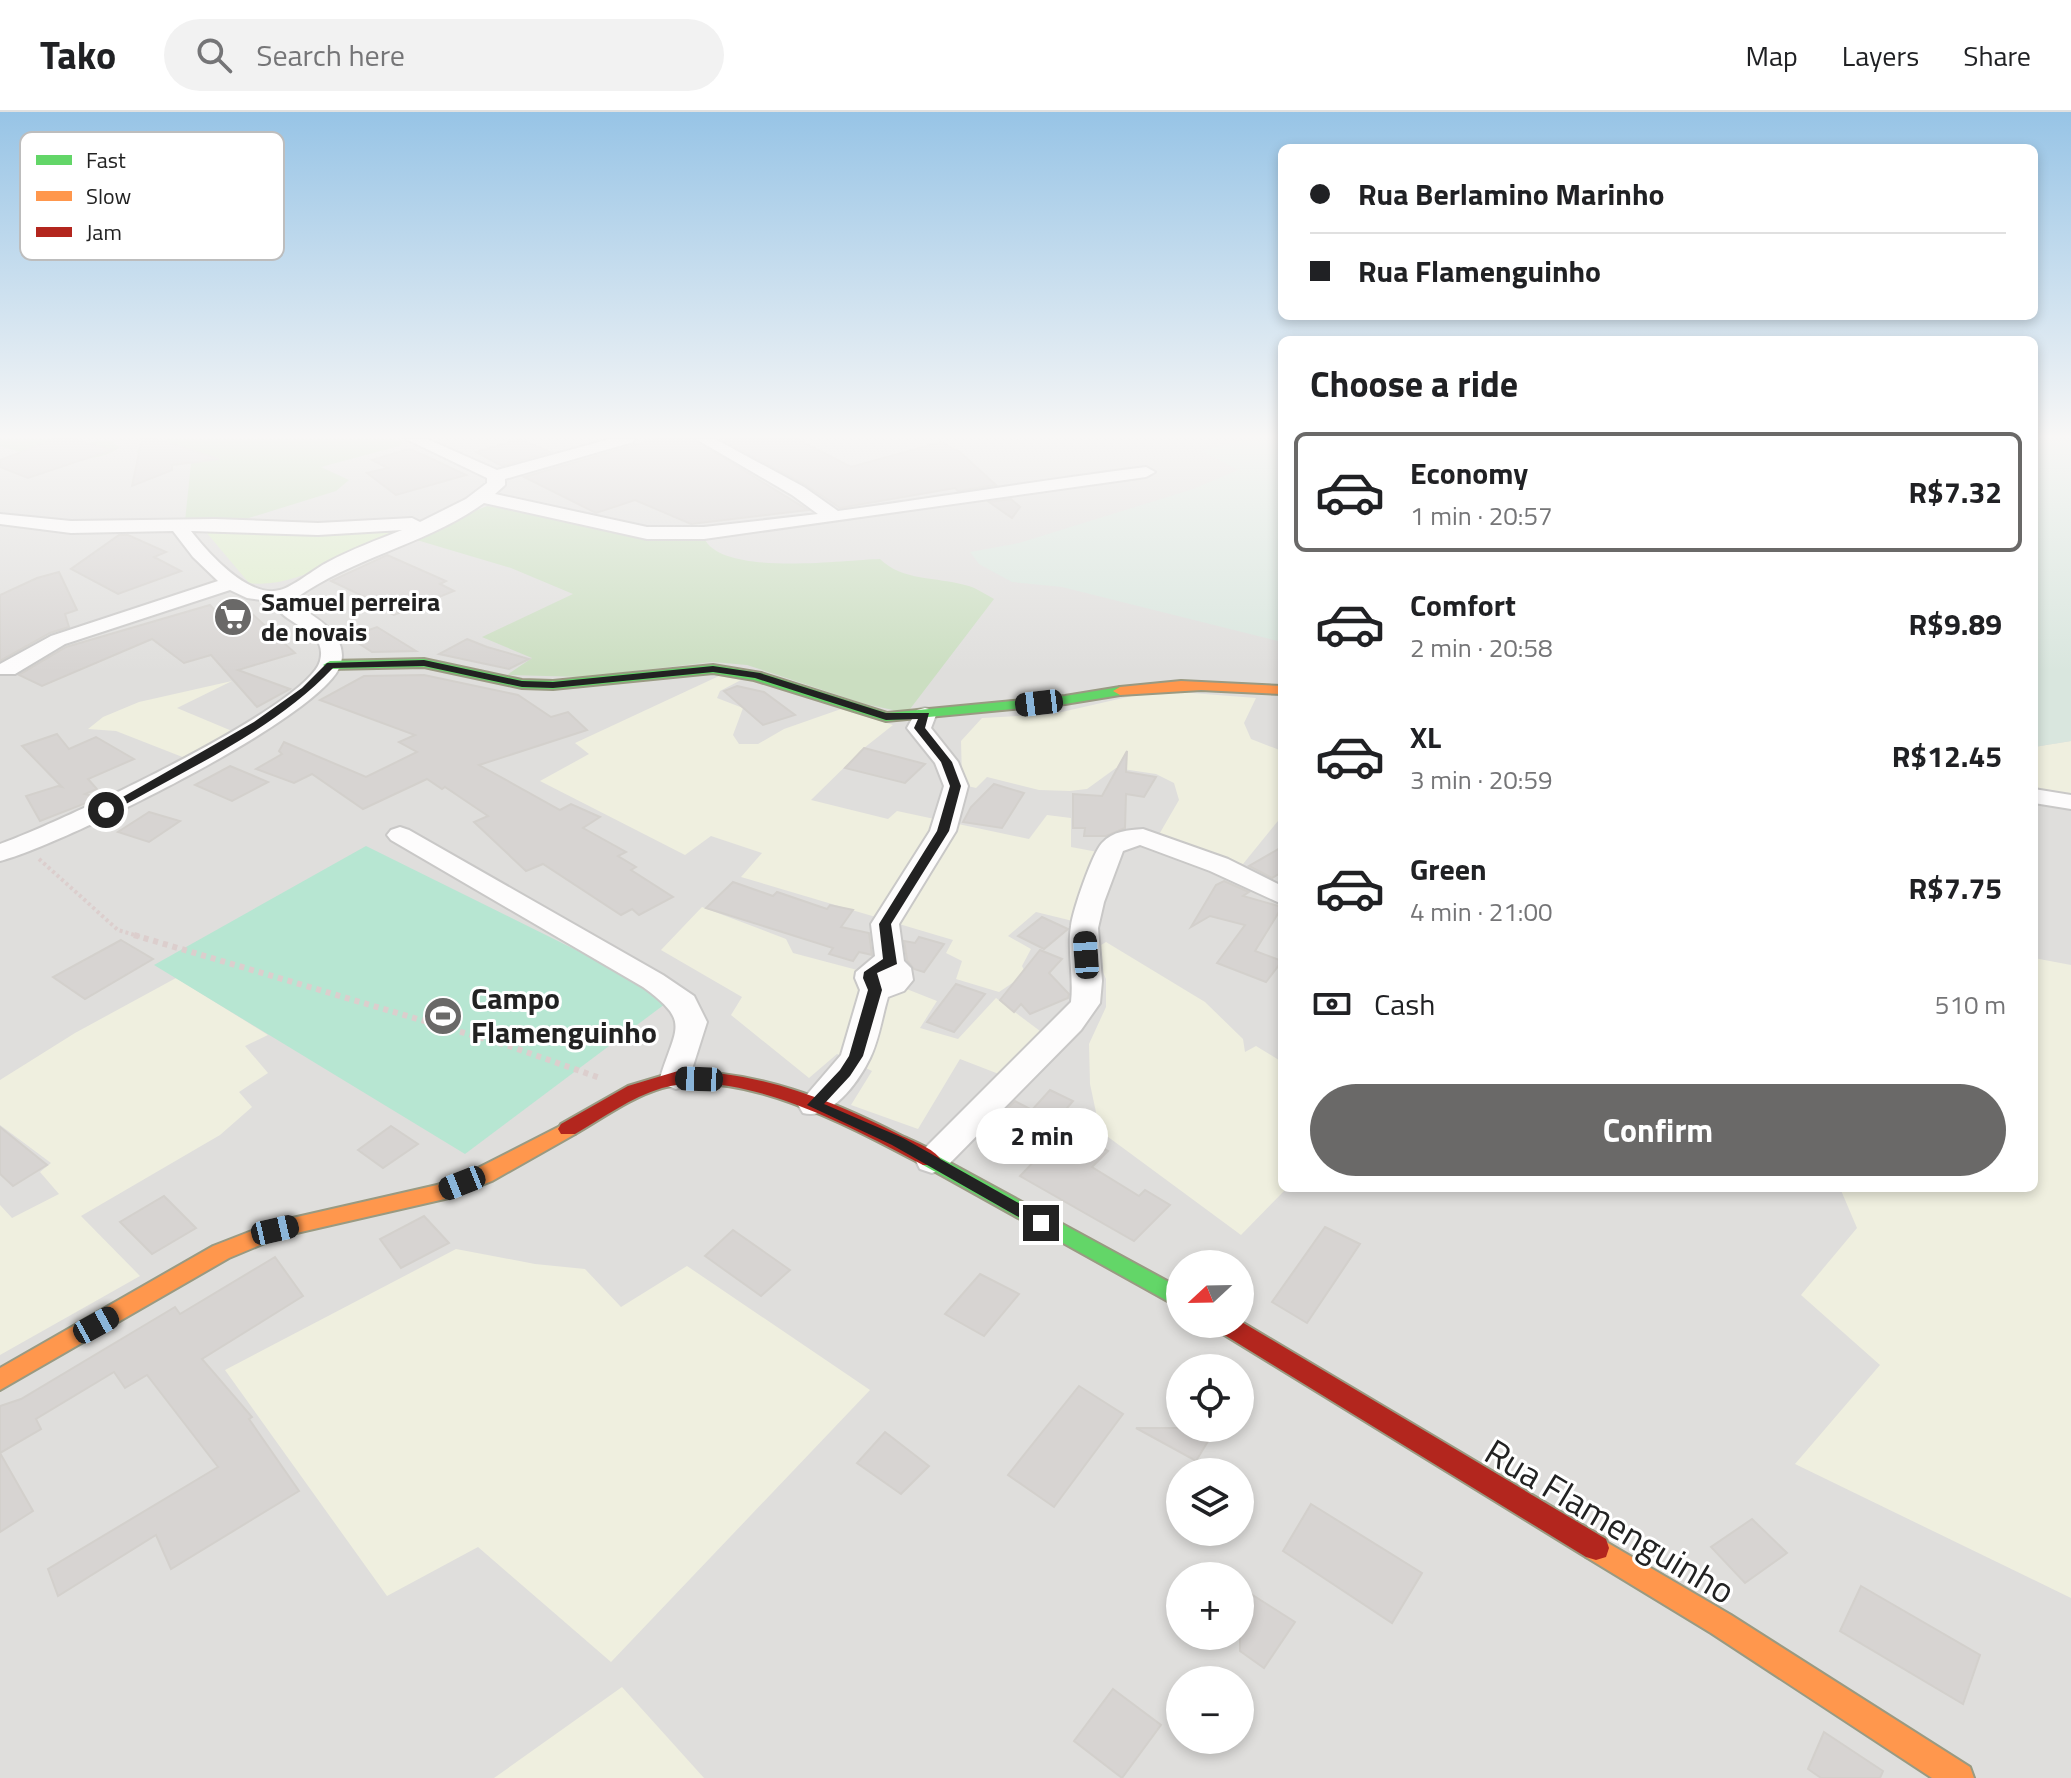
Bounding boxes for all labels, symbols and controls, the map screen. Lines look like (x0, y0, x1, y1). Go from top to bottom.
search box (164, 19, 724, 91)
text: Tako (40, 26, 116, 84)
text: Search here (256, 32, 405, 78)
icon: search (192, 33, 236, 77)
text: Map (1745, 34, 1798, 77)
text: Layers (1842, 34, 1919, 77)
text: Share (1963, 34, 2031, 77)
legend (20, 132, 284, 260)
text: Fast (86, 143, 126, 177)
text: Rua Berlamino Marinho (1358, 171, 1664, 217)
text: Slow (86, 179, 132, 213)
text: Jam (86, 215, 122, 249)
text: Rua Flamenguinho (1358, 248, 1601, 294)
text: Choose a ride (1310, 356, 1518, 411)
text: Economy (1410, 450, 1528, 496)
icon: car (1314, 456, 1386, 528)
text: R$7.32 (1909, 469, 2002, 515)
text: 1 min · 20:57 (1410, 496, 1553, 535)
place label: Samuel perreira de novais (261, 582, 440, 651)
text: Comfort (1410, 582, 1516, 628)
icon: car (1314, 588, 1386, 660)
supermarket icon: Samuel perreira de novais (212, 596, 254, 638)
text: R$9.89 (1909, 601, 2002, 647)
text: 2 min · 20:58 (1410, 628, 1553, 667)
car (1014, 688, 1064, 718)
text: XL (1410, 714, 1441, 760)
icon: car (1314, 720, 1386, 792)
text: R$12.45 (1892, 733, 2002, 779)
text: 3 min · 20:59 (1410, 760, 1553, 799)
route start (88, 792, 124, 828)
text: Green (1410, 846, 1487, 892)
icon: car (1314, 852, 1386, 924)
text: R$7.75 (1909, 865, 2002, 911)
text: 4 min · 21:00 (1410, 892, 1553, 931)
car (1072, 930, 1100, 980)
place label: Campo Flamenguinho (471, 975, 657, 1055)
text: Cash (1374, 981, 1435, 1027)
icon: cash (1310, 982, 1354, 1026)
text: 510 m (1935, 985, 2006, 1024)
sports icon: Campo Flamenguinho (422, 995, 464, 1037)
car (675, 1066, 723, 1092)
button: Confirm (1310, 1084, 2006, 1176)
callout: 2 min (975, 1107, 1107, 1163)
text: 2 min (1010, 1116, 1074, 1155)
car (435, 1163, 489, 1203)
route end (1023, 1205, 1059, 1241)
car (249, 1213, 301, 1247)
north arrow (1166, 1250, 1254, 1338)
map controls (1166, 1250, 1254, 1754)
car (69, 1303, 123, 1347)
button: locate (1166, 1354, 1254, 1442)
street label: Rua Flamenguinho (1475, 1424, 1746, 1617)
button: layers (1166, 1458, 1254, 1546)
button: + (1166, 1562, 1254, 1650)
button: − (1166, 1666, 1254, 1754)

